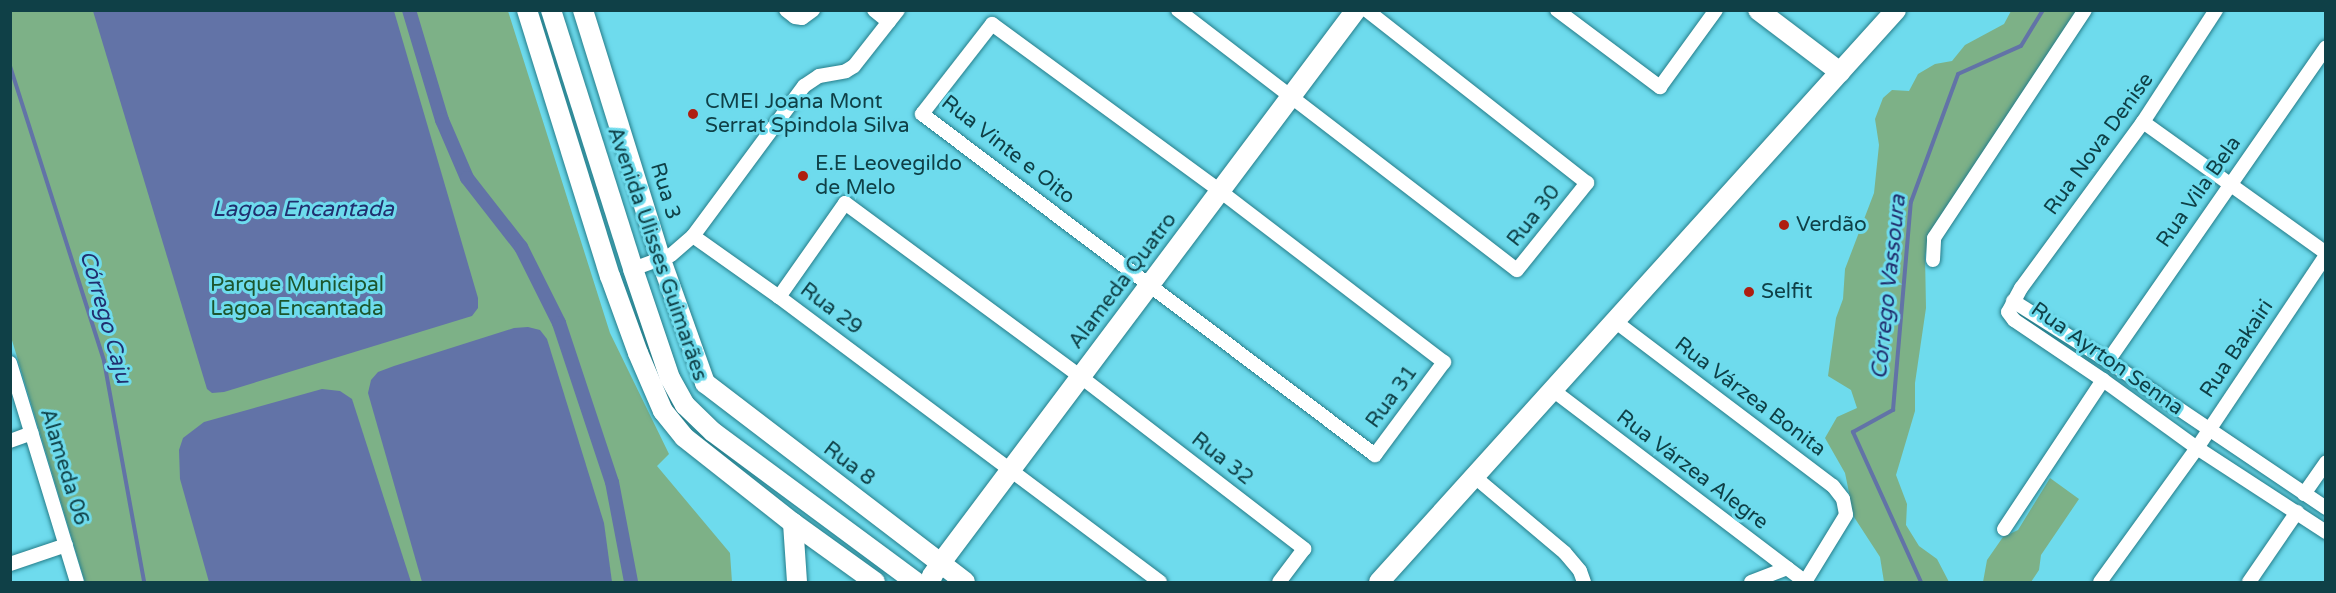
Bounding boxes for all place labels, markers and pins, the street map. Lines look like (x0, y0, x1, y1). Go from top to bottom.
place label: CMEI Joana Mont Serrat Spindola Silva (705, 89, 909, 139)
marker: CMEI Joana Mont Serrat Spindola Silva (686, 107, 700, 121)
place label: E.E Leovegildo de Melo (815, 151, 962, 201)
marker: E.E Leovegildo de Melo (796, 169, 810, 183)
place label: Verdão (1796, 212, 1867, 238)
marker: Verdão (1777, 218, 1791, 232)
place label: Selfit (1761, 279, 1812, 305)
marker: Selfit (1742, 285, 1756, 299)

